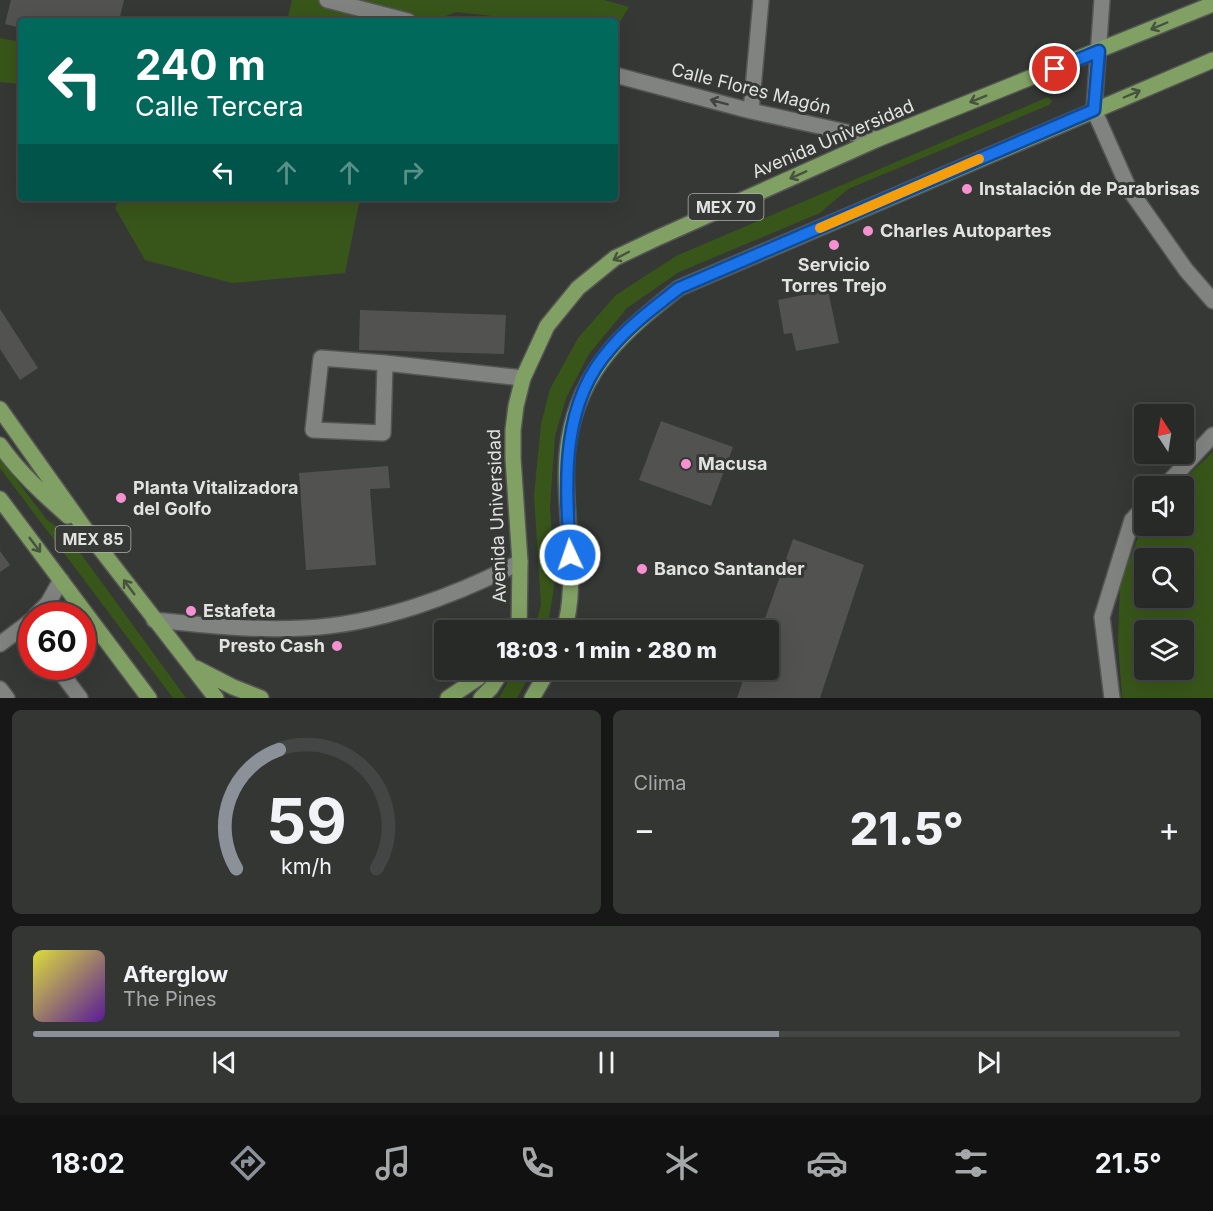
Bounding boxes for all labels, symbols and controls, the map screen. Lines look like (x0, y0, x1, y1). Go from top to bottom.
one-way arrow (1150, 21, 1169, 32)
text: 240 m (135, 39, 266, 90)
icon: left (36, 42, 114, 120)
pin (1029, 43, 1080, 94)
icon: arrive (1038, 52, 1071, 85)
street label: Calle Flores Magón (669, 59, 833, 119)
one-way arrow (1123, 88, 1141, 99)
text: Calle Tercera (135, 90, 304, 123)
street label: Avenida Universidad (749, 95, 917, 182)
one-way arrow (969, 95, 988, 106)
one-way arrow (710, 96, 729, 108)
icon: left (207, 156, 240, 189)
icon: ahead (270, 156, 303, 189)
icon: ahead (333, 156, 366, 189)
icon: right (396, 156, 429, 189)
one-way arrow (790, 170, 808, 181)
place label: Instalación de Parabrisas (979, 178, 1200, 199)
marker: Instalación de Parabrisas (960, 182, 974, 196)
road number: MEX 70 (688, 194, 764, 220)
place label: Charles Autopartes (880, 220, 1052, 241)
marker: Charles Autopartes (861, 224, 875, 238)
marker: Servicio Torres Trejo (827, 238, 841, 252)
one-way arrow (613, 250, 630, 262)
place label: Servicio Torres Trejo (781, 254, 887, 296)
north arrow (1134, 404, 1194, 464)
map controls (1134, 404, 1194, 680)
street label: Avenida Universidad (483, 429, 510, 603)
place label: Macusa (698, 453, 768, 474)
marker: Macusa (679, 457, 693, 471)
button: sound (1134, 476, 1194, 536)
place label: Planta Vitalizadora del Golfo (133, 477, 298, 519)
marker: Planta Vitalizadora del Golfo (114, 491, 128, 505)
position arrow (538, 523, 602, 587)
road number: MEX 85 (56, 526, 130, 552)
one-way arrow (29, 537, 41, 553)
button: search (1134, 548, 1194, 608)
place label: Banco Santander (654, 558, 805, 579)
marker: Banco Santander (635, 562, 649, 576)
one-way arrow (122, 579, 135, 595)
place label: Estafeta (203, 600, 276, 621)
speed limit sign: 60 (18, 602, 96, 680)
marker: Estafeta (184, 604, 198, 618)
button: layers (1134, 620, 1194, 680)
place label: Presto Cash (219, 635, 325, 656)
text: 18:03 · 1 min · 280 m (496, 637, 717, 663)
marker: Presto Cash (330, 639, 344, 653)
text: Clima (634, 771, 687, 795)
text: 59 (266, 783, 346, 858)
text: 21.5° (850, 801, 964, 856)
text: − (634, 809, 655, 849)
text: + (1158, 809, 1180, 849)
text: km/h (281, 853, 332, 879)
text: Afterglow (123, 961, 228, 987)
text: The Pines (123, 987, 217, 1011)
icon: previous (208, 1046, 241, 1079)
icon: pause (590, 1046, 623, 1079)
icon: next (972, 1046, 1005, 1079)
icon: directions (227, 1142, 269, 1184)
icon: music (372, 1142, 414, 1184)
icon: phone (516, 1142, 558, 1184)
icon: climate (661, 1142, 703, 1184)
icon: car (806, 1142, 848, 1184)
icon: filters (950, 1142, 992, 1184)
text: 18:02 (51, 1147, 125, 1180)
text: 21.5° (1095, 1147, 1162, 1180)

